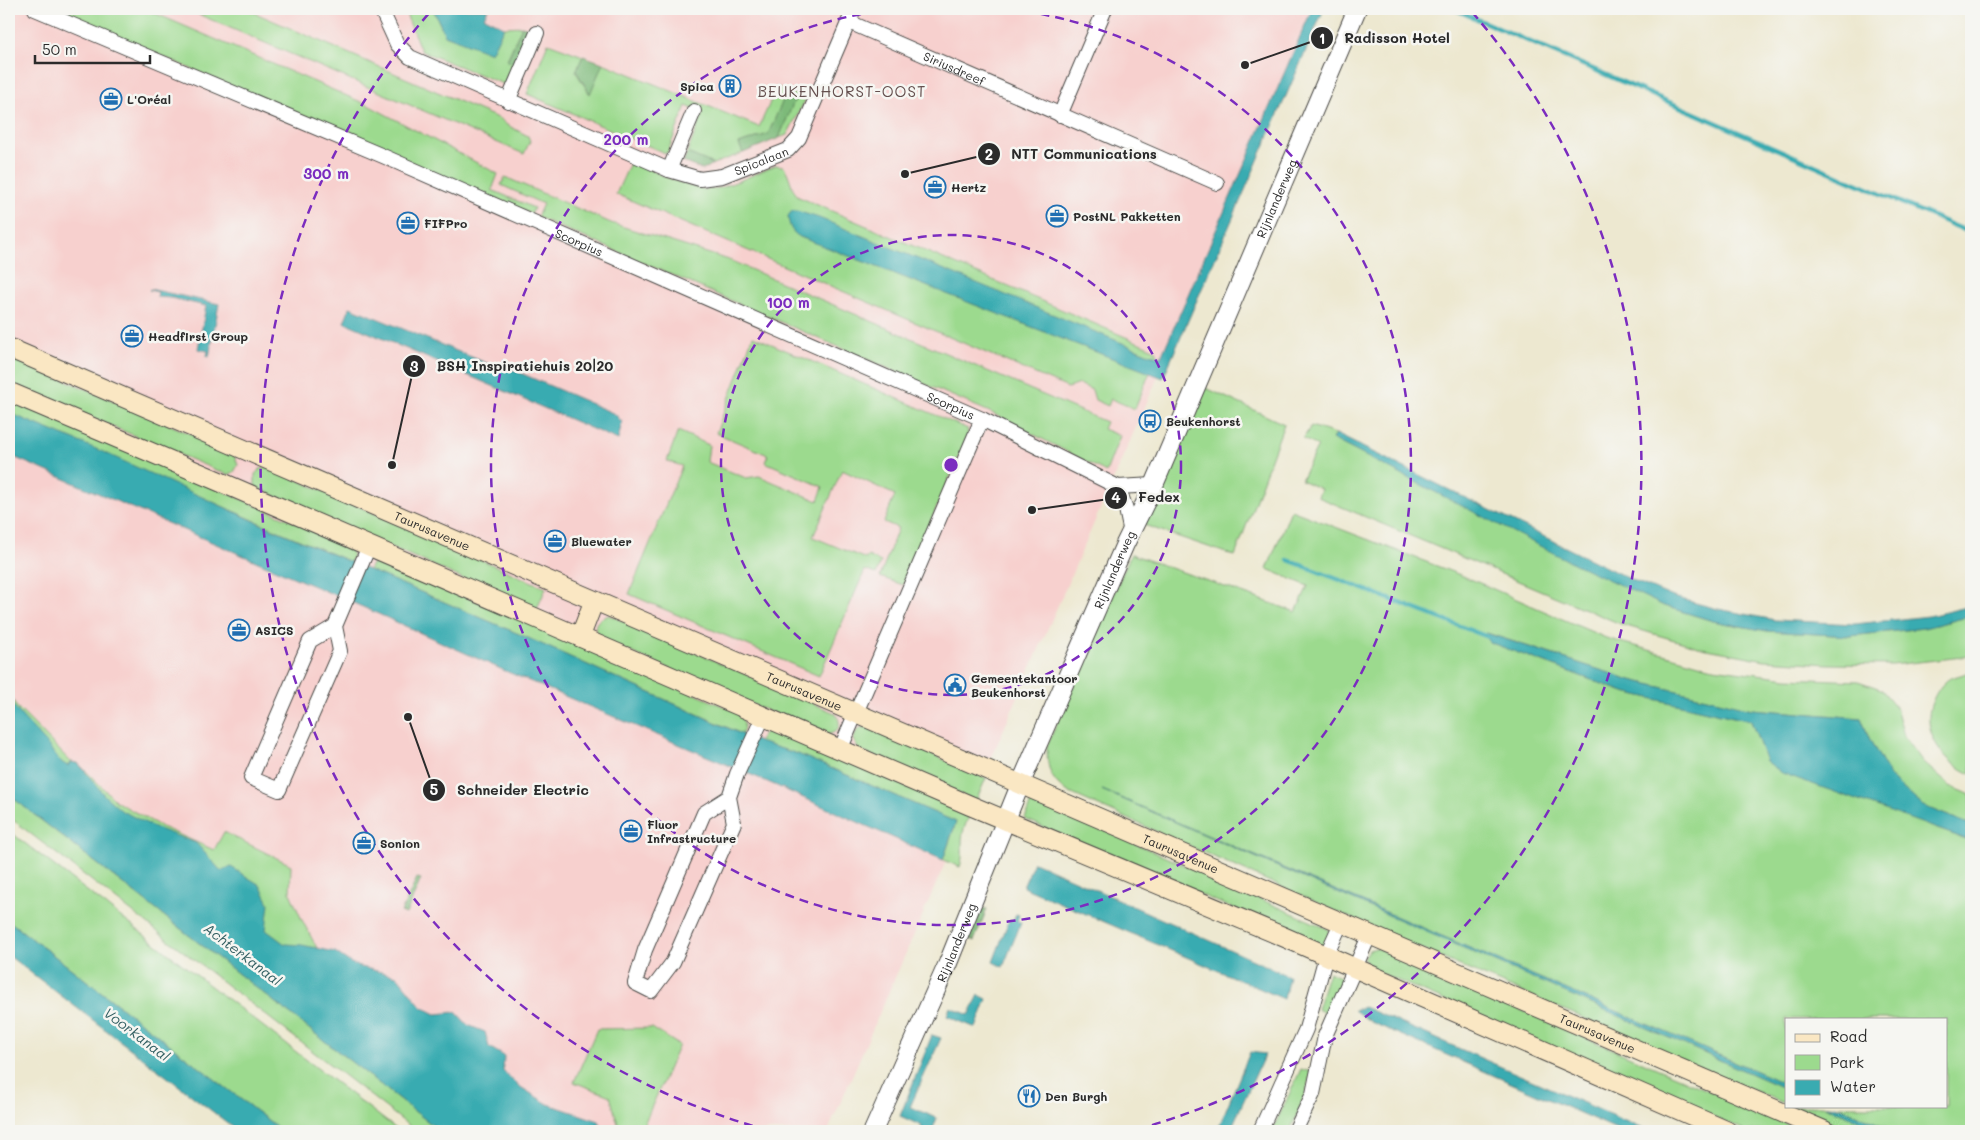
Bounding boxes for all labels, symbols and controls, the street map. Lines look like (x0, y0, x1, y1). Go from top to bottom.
callout: Radisson Hotel (1310, 24, 1460, 53)
text: 1 (1319, 28, 1325, 48)
text: Radisson Hotel (1344, 28, 1450, 47)
scale bar (35, 32, 150, 64)
text: 50 m (42, 39, 77, 59)
street label: Siriusdreef (921, 48, 988, 89)
building icon: Spica (718, 74, 742, 98)
place label: Spica (680, 78, 714, 94)
district label: BEUKENHORST-OOST (758, 81, 926, 101)
office icon: L'Oréal (99, 87, 123, 111)
place label: L'Oréal (127, 91, 171, 107)
text: 200 m (604, 129, 649, 149)
callout: NTT Communications (976, 140, 1167, 169)
street label: Spicalaan (732, 143, 791, 178)
text: 2 (985, 144, 993, 164)
text: NTT Communications (1011, 144, 1157, 163)
street label: Rijnlanderweg (1252, 157, 1300, 240)
text: 300 m (303, 163, 349, 183)
office icon: Hertz (923, 175, 947, 199)
place label: Hertz (951, 179, 986, 195)
office icon: PostNL Pakketten (1045, 204, 1069, 228)
place label: PostNL Pakketten (1073, 208, 1181, 224)
office icon: FIFPro (396, 211, 420, 235)
place label: FIFPro (424, 215, 467, 231)
street label: Scorpius (553, 225, 606, 260)
text: 100 m (766, 292, 810, 312)
office icon: Headfirst Group (120, 324, 144, 348)
place label: Headfirst Group (148, 328, 249, 344)
callout: BSH Inspiratiehuis 20|20 (402, 352, 623, 381)
text: 3 (409, 356, 419, 376)
text: BSH Inspiratiehuis 20|20 (437, 356, 613, 375)
street label: Scorpius (925, 388, 977, 423)
bus stop icon: Beukenhorst (1138, 409, 1162, 433)
place label: Beukenhorst (1166, 413, 1241, 429)
centre of rings (942, 456, 960, 474)
callout: Fedex (1103, 483, 1190, 512)
text: 4 (1111, 487, 1121, 507)
text: Fedex (1138, 487, 1180, 506)
street label: Taurusavenue (392, 507, 473, 554)
street label: Rijnlanderweg (1090, 528, 1138, 611)
office icon: Bluewater (543, 529, 567, 553)
place label: Bluewater (571, 533, 632, 549)
office icon: ASICS (227, 618, 251, 642)
place label: ASICS (255, 622, 293, 638)
street label: Taurusavenue (764, 667, 845, 714)
place label: Gemeentekantoor Beukenhorst (971, 670, 1077, 700)
public building icon: Gemeentekantoor Beukenhorst (943, 673, 967, 697)
callout: Schneider Electric (422, 776, 599, 805)
text: 5 (430, 779, 439, 799)
text: Schneider Electric (457, 780, 589, 799)
place label: Fluor Infrastructure (647, 816, 736, 846)
office icon: Fluor Infrastructure (619, 819, 643, 843)
street label: Taurusavenue (1140, 830, 1221, 877)
office icon: Sonion (352, 831, 376, 855)
place label: Sonion (380, 835, 420, 851)
street label: Rijnlanderweg (933, 901, 979, 985)
water label: Achterkanaal (200, 919, 286, 990)
water label: Voorkanaal (100, 1003, 174, 1065)
street label: Taurusavenue (1557, 1010, 1638, 1056)
legend (1785, 1018, 1948, 1108)
text: Road (1830, 1026, 1867, 1046)
text: Park (1830, 1052, 1864, 1072)
text: Water (1830, 1076, 1876, 1096)
restaurant icon: Den Burgh (1017, 1084, 1041, 1108)
place label: Den Burgh (1045, 1088, 1107, 1104)

